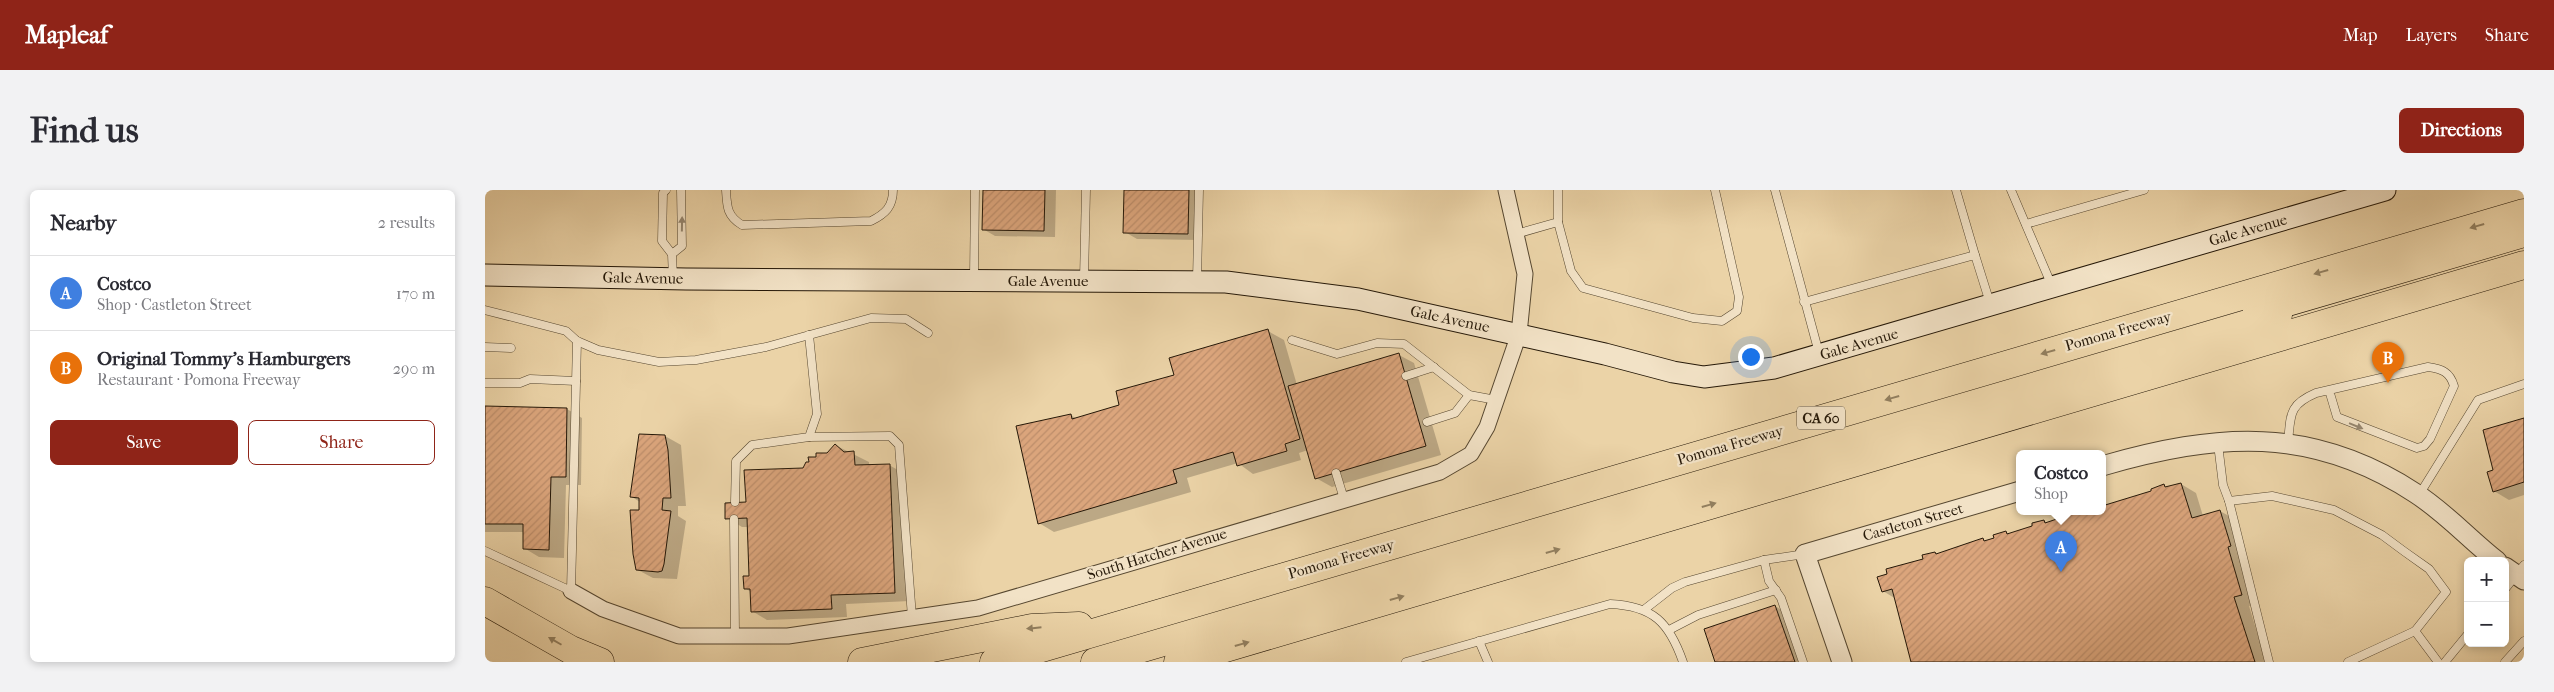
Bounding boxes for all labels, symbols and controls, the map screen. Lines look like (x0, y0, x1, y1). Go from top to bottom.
text: Mapleaf (25, 21, 108, 49)
text: Map (2343, 25, 2377, 46)
text: Layers (2405, 25, 2457, 46)
text: Share (2485, 25, 2529, 46)
button: Directions (2399, 108, 2524, 153)
text: Find us (30, 110, 139, 151)
street label: Gale Avenue (2207, 210, 2290, 250)
text: Nearby (50, 211, 116, 235)
text: 2 results (378, 213, 435, 232)
one-way arrow (678, 216, 686, 232)
one-way arrow (2470, 223, 2485, 231)
street label: Gale Avenue (603, 268, 684, 288)
one-way arrow (2314, 268, 2329, 276)
street label: Gale Avenue (1008, 272, 1089, 290)
text: Costco (97, 273, 151, 295)
text: A (61, 284, 71, 303)
text: 170 m (396, 284, 435, 303)
text: Shop · Castleton Street (97, 295, 252, 314)
street label: Gale Avenue (1409, 302, 1492, 336)
street label: Pomona Freeway (2063, 307, 2174, 355)
street label: Gale Avenue (1818, 324, 1901, 364)
pin: B (2372, 342, 2404, 383)
your location (1738, 344, 1764, 370)
text: Original Tommy's Hamburgers (97, 348, 351, 370)
one-way arrow (2040, 349, 2055, 357)
text: B (61, 359, 71, 378)
text: 290 m (393, 359, 435, 378)
text: Restaurant · Pomona Freeway (97, 370, 301, 389)
one-way arrow (1884, 394, 1899, 402)
road number: CA 60 (1797, 407, 1845, 430)
button: Save (50, 420, 238, 465)
button: Share (248, 420, 435, 465)
street label: Pomona Freeway (1675, 421, 1786, 469)
one-way arrow (2349, 422, 2363, 430)
popup (2016, 450, 2106, 515)
text: Costco (2034, 462, 2088, 484)
text: Shop (2034, 484, 2068, 503)
street label: Castleton Street (1861, 499, 1966, 545)
one-way arrow (1702, 501, 1717, 509)
street label: South Hatcher Avenue (1085, 524, 1230, 584)
pin: A (2045, 531, 2077, 572)
street label: Pomona Freeway (1286, 535, 1397, 583)
one-way arrow (1546, 547, 1561, 555)
map controls (2464, 557, 2509, 647)
button: + (2464, 557, 2509, 602)
one-way arrow (1390, 593, 1405, 601)
button: − (2464, 602, 2509, 647)
one-way arrow (1026, 624, 1042, 632)
one-way arrow (549, 637, 562, 646)
one-way arrow (1234, 639, 1249, 647)

